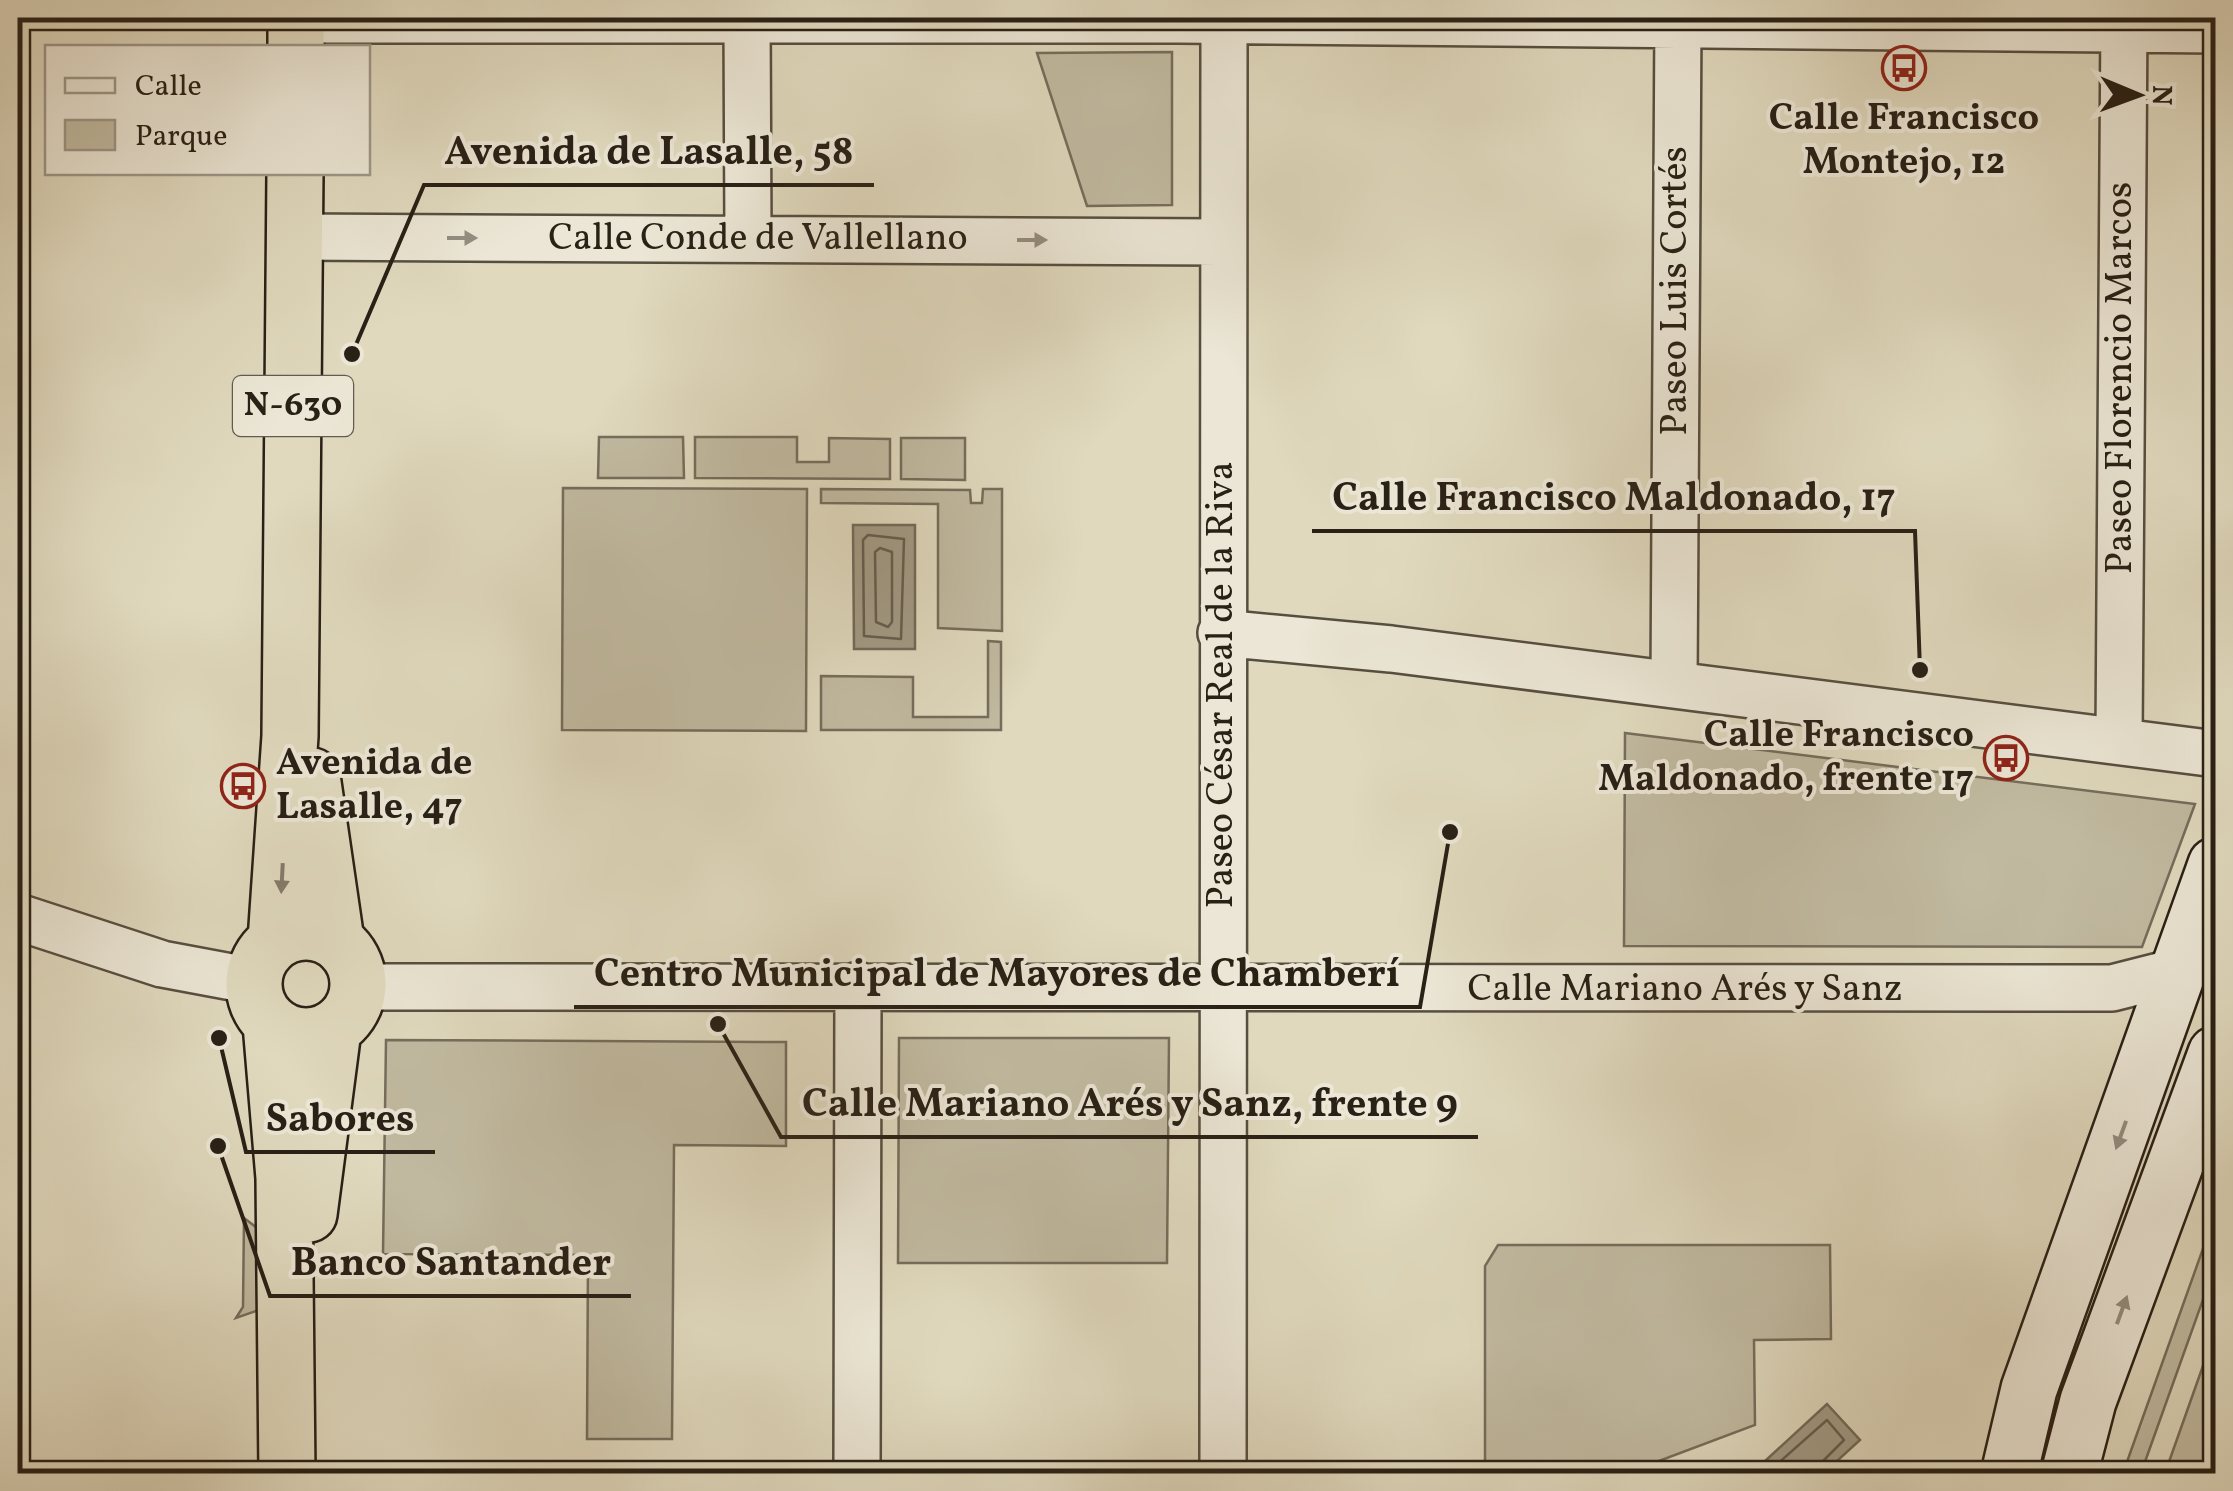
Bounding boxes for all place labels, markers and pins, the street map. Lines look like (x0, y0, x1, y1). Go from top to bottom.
bus stop icon: Calle Francisco Montejo, 12 (1881, 45, 1927, 91)
place label: Calle Francisco Montejo, 12 (1769, 93, 2039, 190)
callout: Avenida de Lasalle, 58 (424, 115, 874, 185)
callout: Calle Francisco Maldonado, 17 (1312, 461, 1915, 531)
place label: Calle Francisco Maldonado, frente 17 (1598, 710, 1974, 807)
bus stop icon: Calle Francisco Maldonado, frente 17 (1983, 735, 2029, 781)
place label: Avenida de Lasalle, 47 (276, 738, 472, 835)
bus stop icon: Avenida de Lasalle, 47 (220, 763, 266, 809)
callout: Centro Municipal de Mayores de Chamberí (574, 937, 1420, 1007)
callout: Calle Mariano Arés y Sanz, frente 9 (781, 1067, 1478, 1137)
callout: Sabores (246, 1082, 435, 1152)
callout: Banco Santander (270, 1226, 631, 1296)

